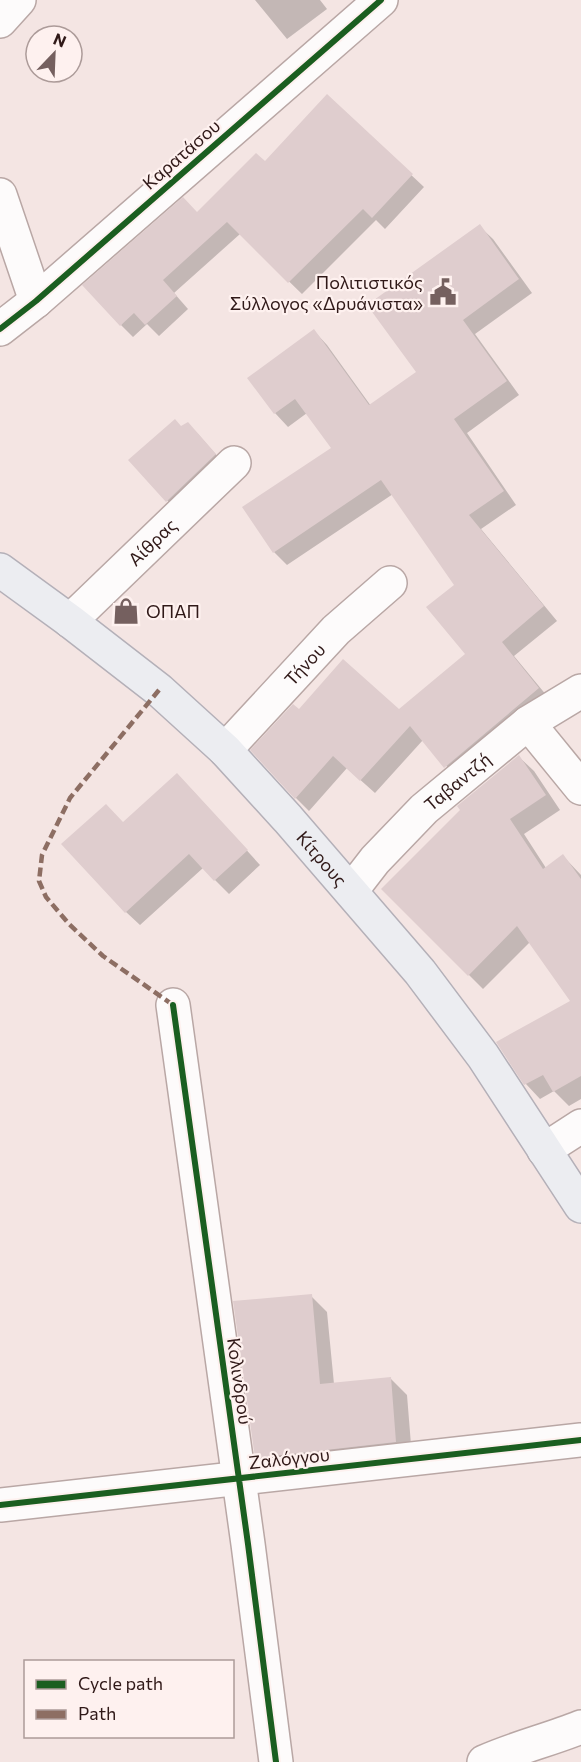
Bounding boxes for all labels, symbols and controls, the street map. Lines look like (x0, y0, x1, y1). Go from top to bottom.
north arrow (24, 24, 84, 84)
text: N (51, 29, 69, 51)
street label: Καρατάσου (138, 114, 224, 194)
place label: Πολιτιστικός Σύλλογος «Δρυάνιστα» (230, 271, 423, 314)
public building icon: Πολιτιστικός Σύλλογος «Δρυάνιστα» (428, 277, 458, 307)
street label: Αίθρας (123, 514, 181, 570)
shop icon: ΟΠΑΠ (111, 596, 141, 626)
place label: ΟΠΑΠ (146, 600, 200, 622)
street label: Τήνου (279, 638, 329, 690)
street label: Ταβαντζή (419, 748, 495, 815)
street label: Κίτρους (292, 826, 352, 891)
street label: Κολινδρού (223, 1336, 257, 1426)
street label: Ζαλόγγου (247, 1443, 331, 1473)
legend (24, 1660, 234, 1738)
text: Cycle path (78, 1672, 163, 1694)
text: Path (78, 1702, 116, 1724)

